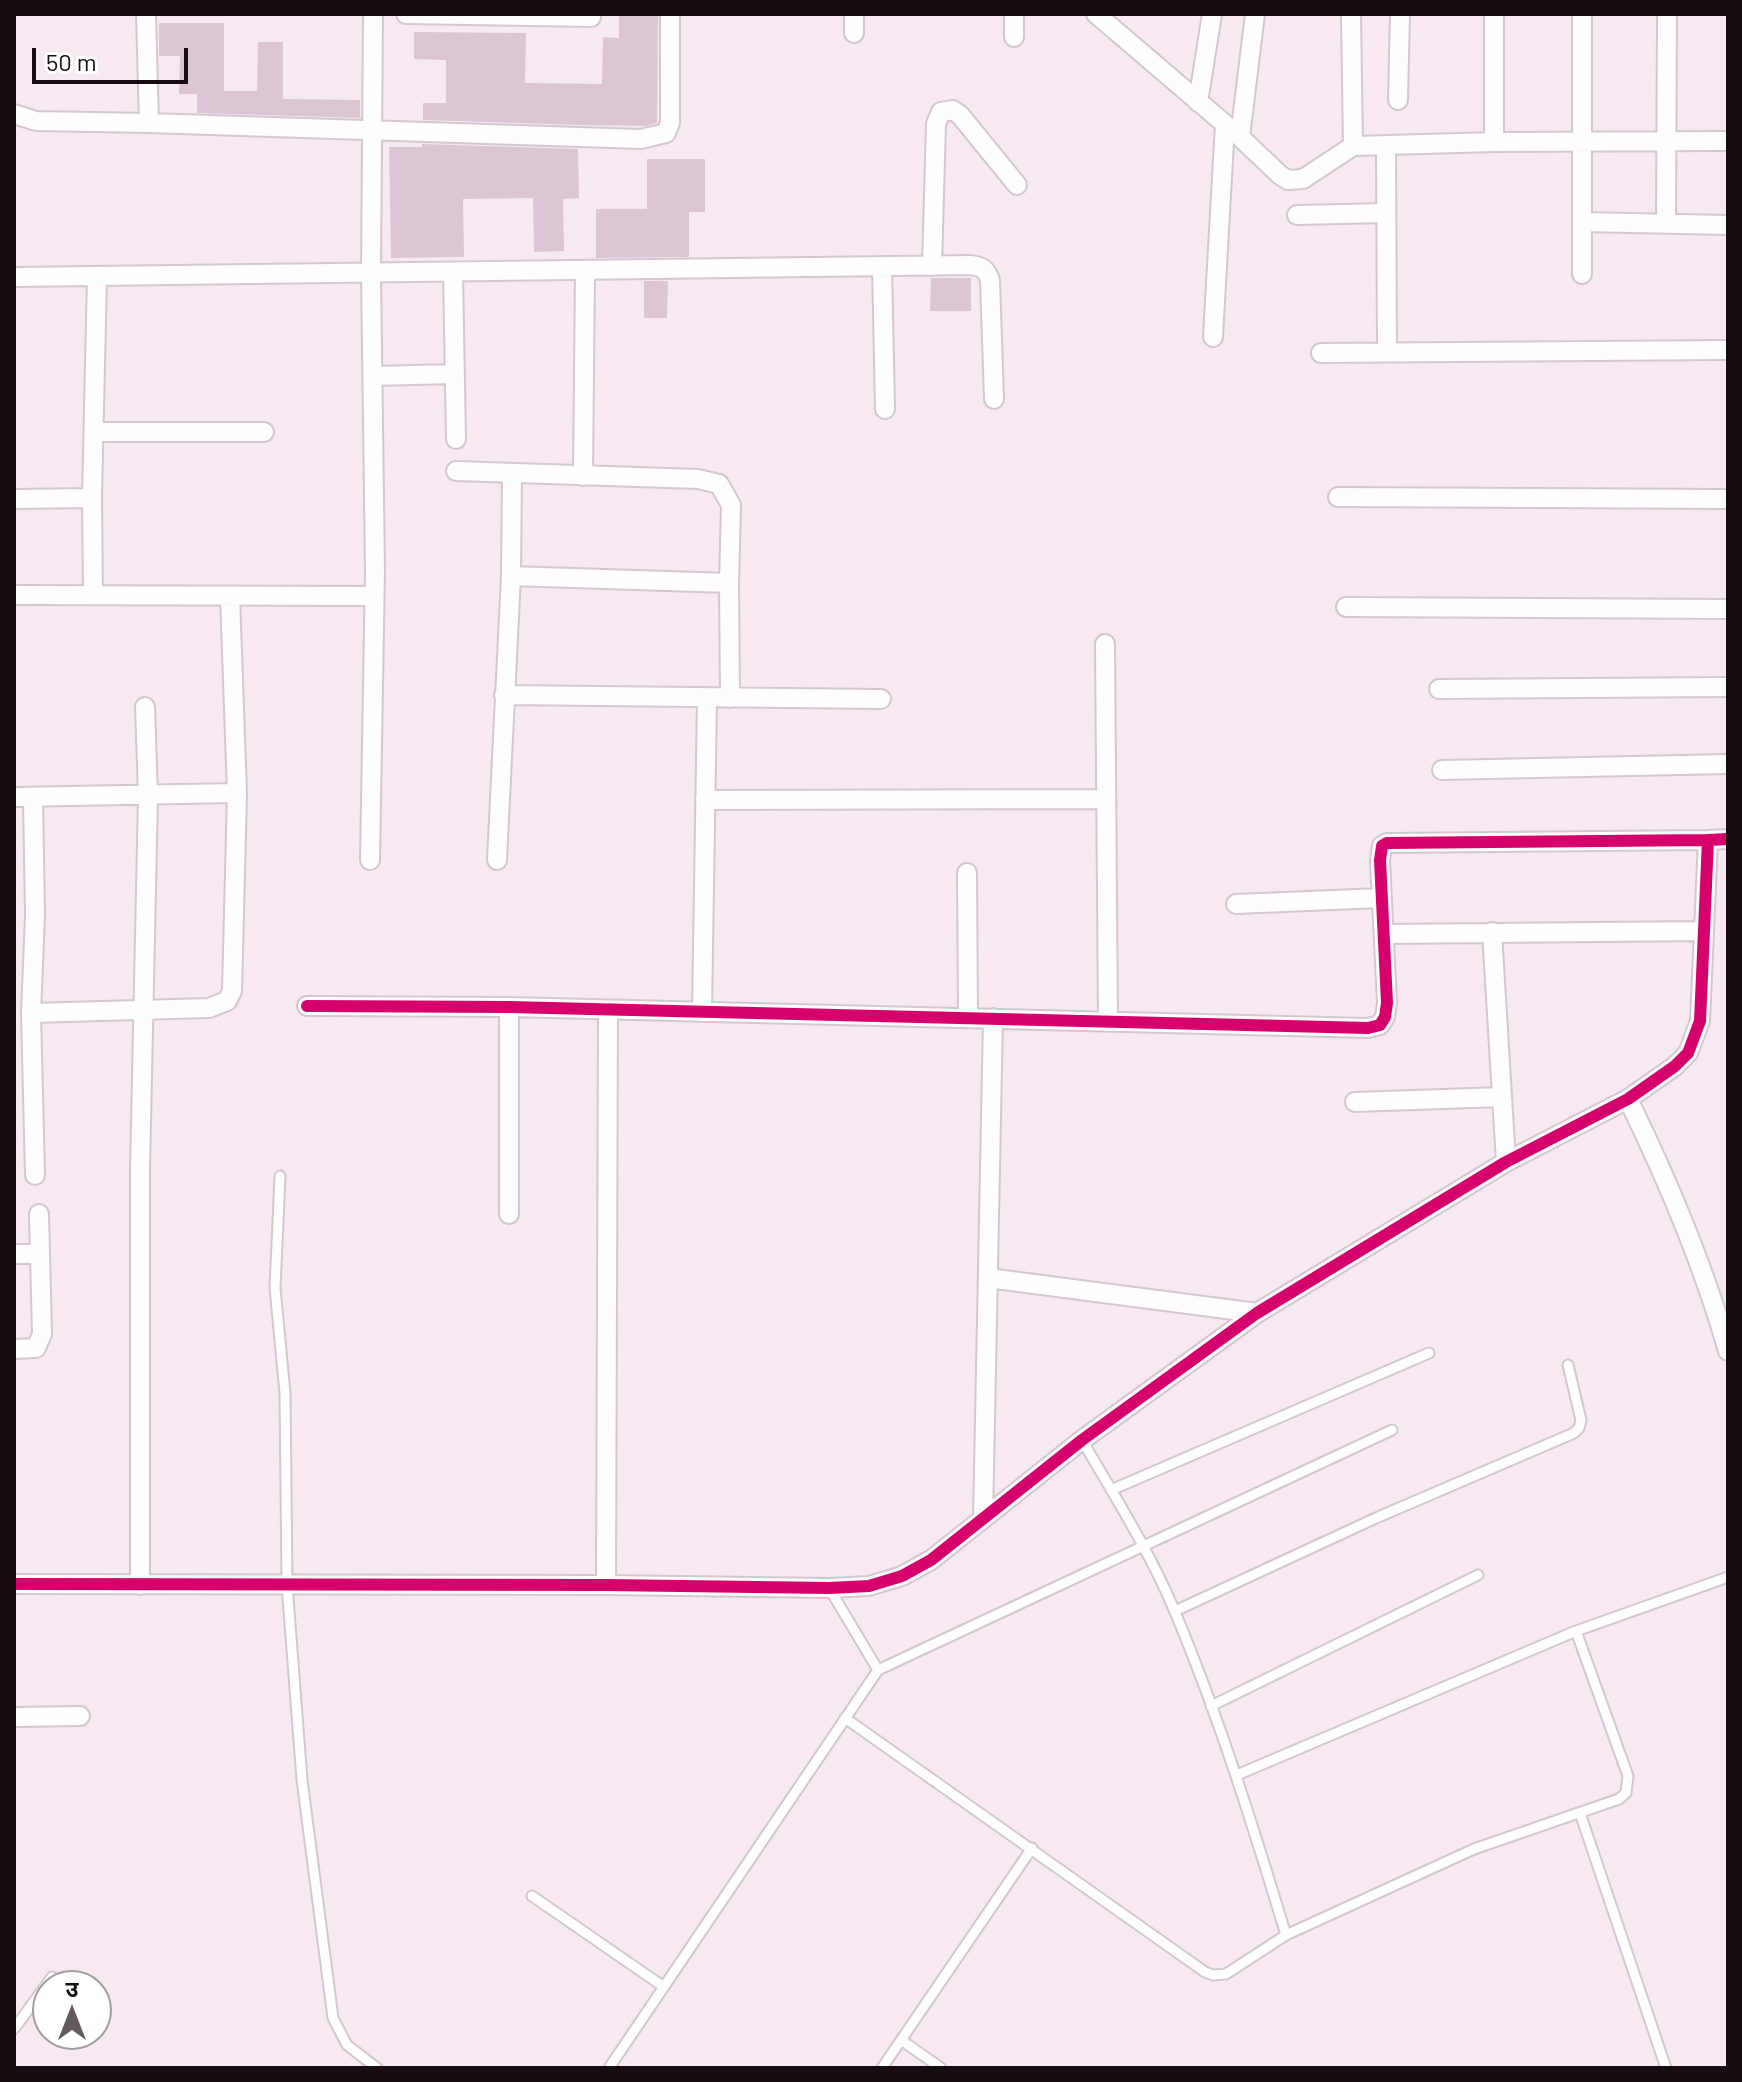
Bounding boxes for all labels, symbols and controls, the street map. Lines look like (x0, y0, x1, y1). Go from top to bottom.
scale bar (36, 32, 192, 82)
text: 50 m (46, 47, 97, 76)
north arrow (32, 1970, 112, 2050)
text: उ (66, 1975, 78, 2001)

